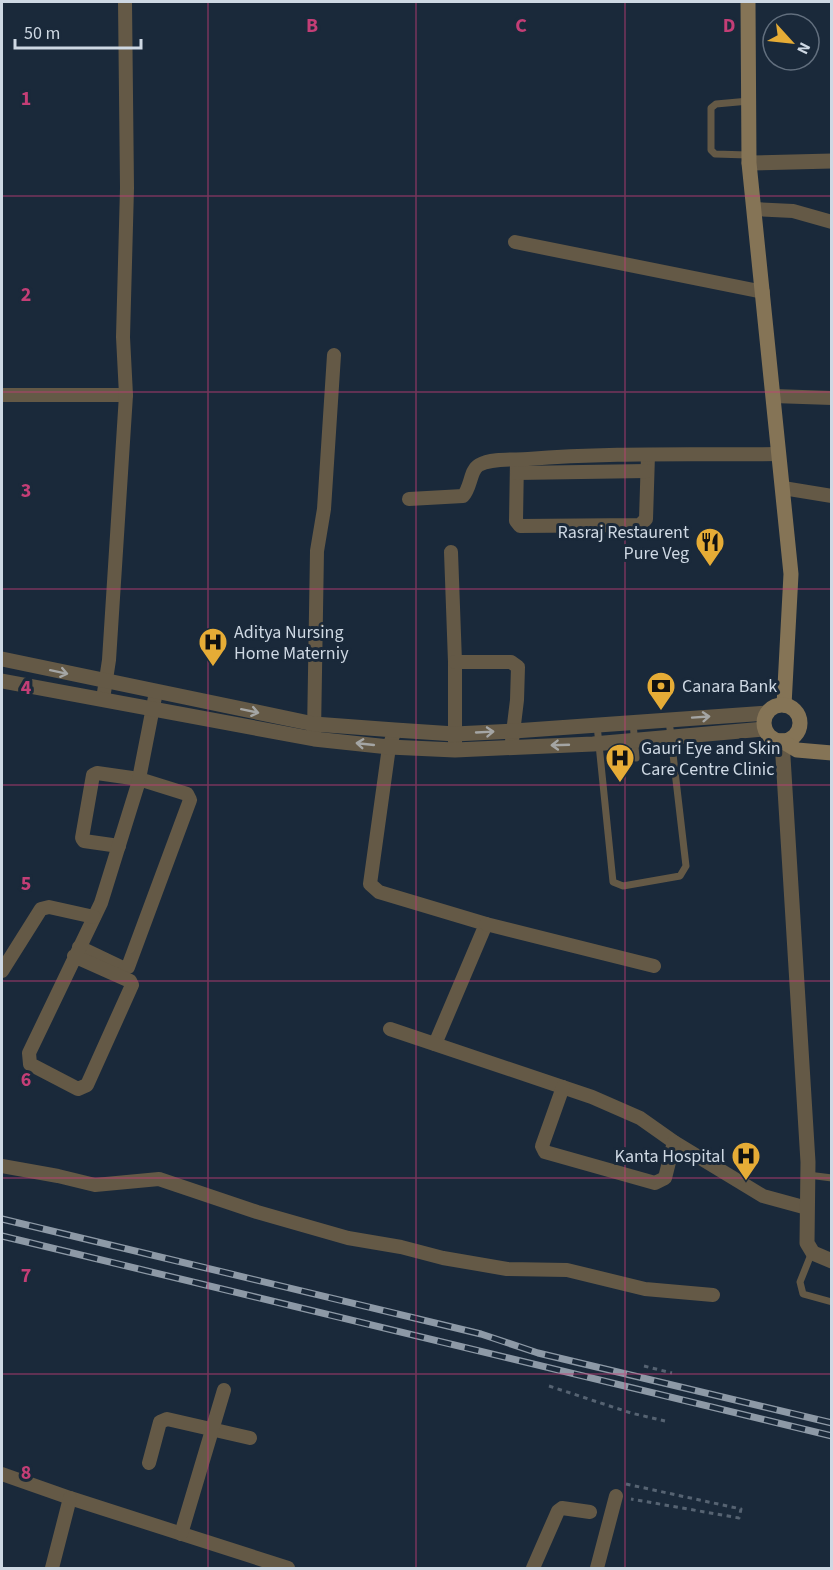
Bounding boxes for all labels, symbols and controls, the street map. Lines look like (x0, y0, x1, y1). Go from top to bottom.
scale bar (15, 12, 141, 50)
text: B (306, 12, 318, 40)
text: C (515, 12, 527, 40)
text: D (723, 12, 735, 40)
north arrow (761, 12, 821, 72)
text: 50 m (24, 21, 60, 46)
text: N (791, 39, 816, 58)
text: 1 (21, 85, 31, 113)
text: 2 (21, 281, 31, 309)
text: 3 (21, 477, 31, 505)
place label: Rasraj Restaurent Pure Veg (558, 520, 689, 566)
restaurant icon: Rasraj Restaurent Pure Veg (694, 526, 726, 568)
place label: Aditya Nursing Home Materniy (234, 620, 349, 666)
hospital icon: Aditya Nursing Home Materniy (197, 626, 229, 668)
one-way arrow (48, 667, 68, 678)
bank icon: Canara Bank (645, 670, 677, 712)
text: 4 (21, 674, 32, 702)
place label: Canara Bank (682, 674, 777, 699)
one-way arrow (239, 706, 259, 717)
one-way arrow (690, 712, 710, 723)
one-way arrow (475, 727, 495, 738)
place label: Gauri Eye and Skin Care Centre Clinic (641, 736, 781, 782)
one-way arrow (356, 738, 376, 749)
one-way arrow (550, 739, 570, 750)
hospital icon: Gauri Eye and Skin Care Centre Clinic (604, 742, 636, 784)
text: 5 (21, 870, 31, 898)
text: 6 (21, 1066, 31, 1094)
hospital icon: Kanta Hospital (730, 1140, 762, 1182)
place label: Kanta Hospital (615, 1144, 725, 1169)
text: 7 (21, 1262, 31, 1290)
text: 8 (21, 1459, 31, 1487)

